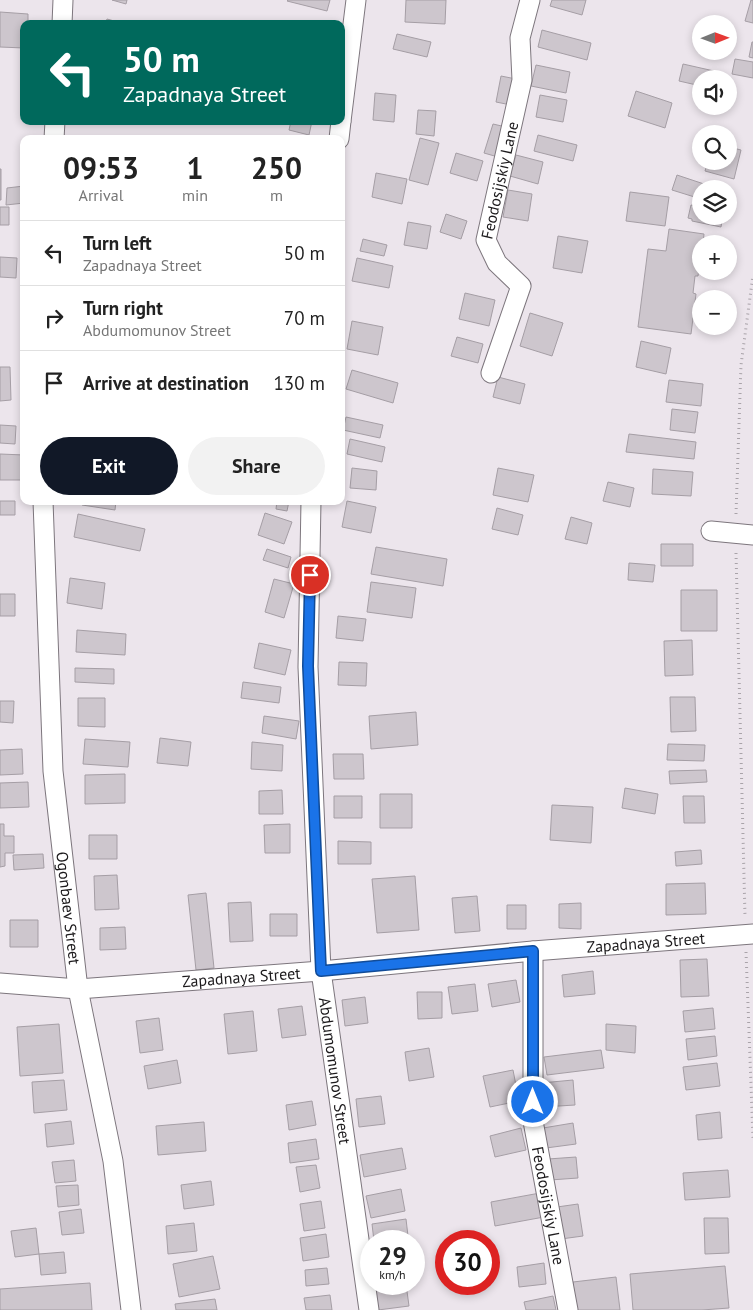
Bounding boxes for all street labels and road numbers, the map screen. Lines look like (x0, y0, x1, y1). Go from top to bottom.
street label: Feodosijskiy Lane (477, 120, 522, 241)
street label: Ogonbaev Street (52, 850, 85, 966)
street label: Zapadnaya Street (586, 928, 706, 957)
street label: Zapadnaya Street (181, 962, 302, 991)
street label: Abdumomunov Street (315, 996, 355, 1146)
street label: Feodosijskiy Lane (528, 1145, 569, 1266)

